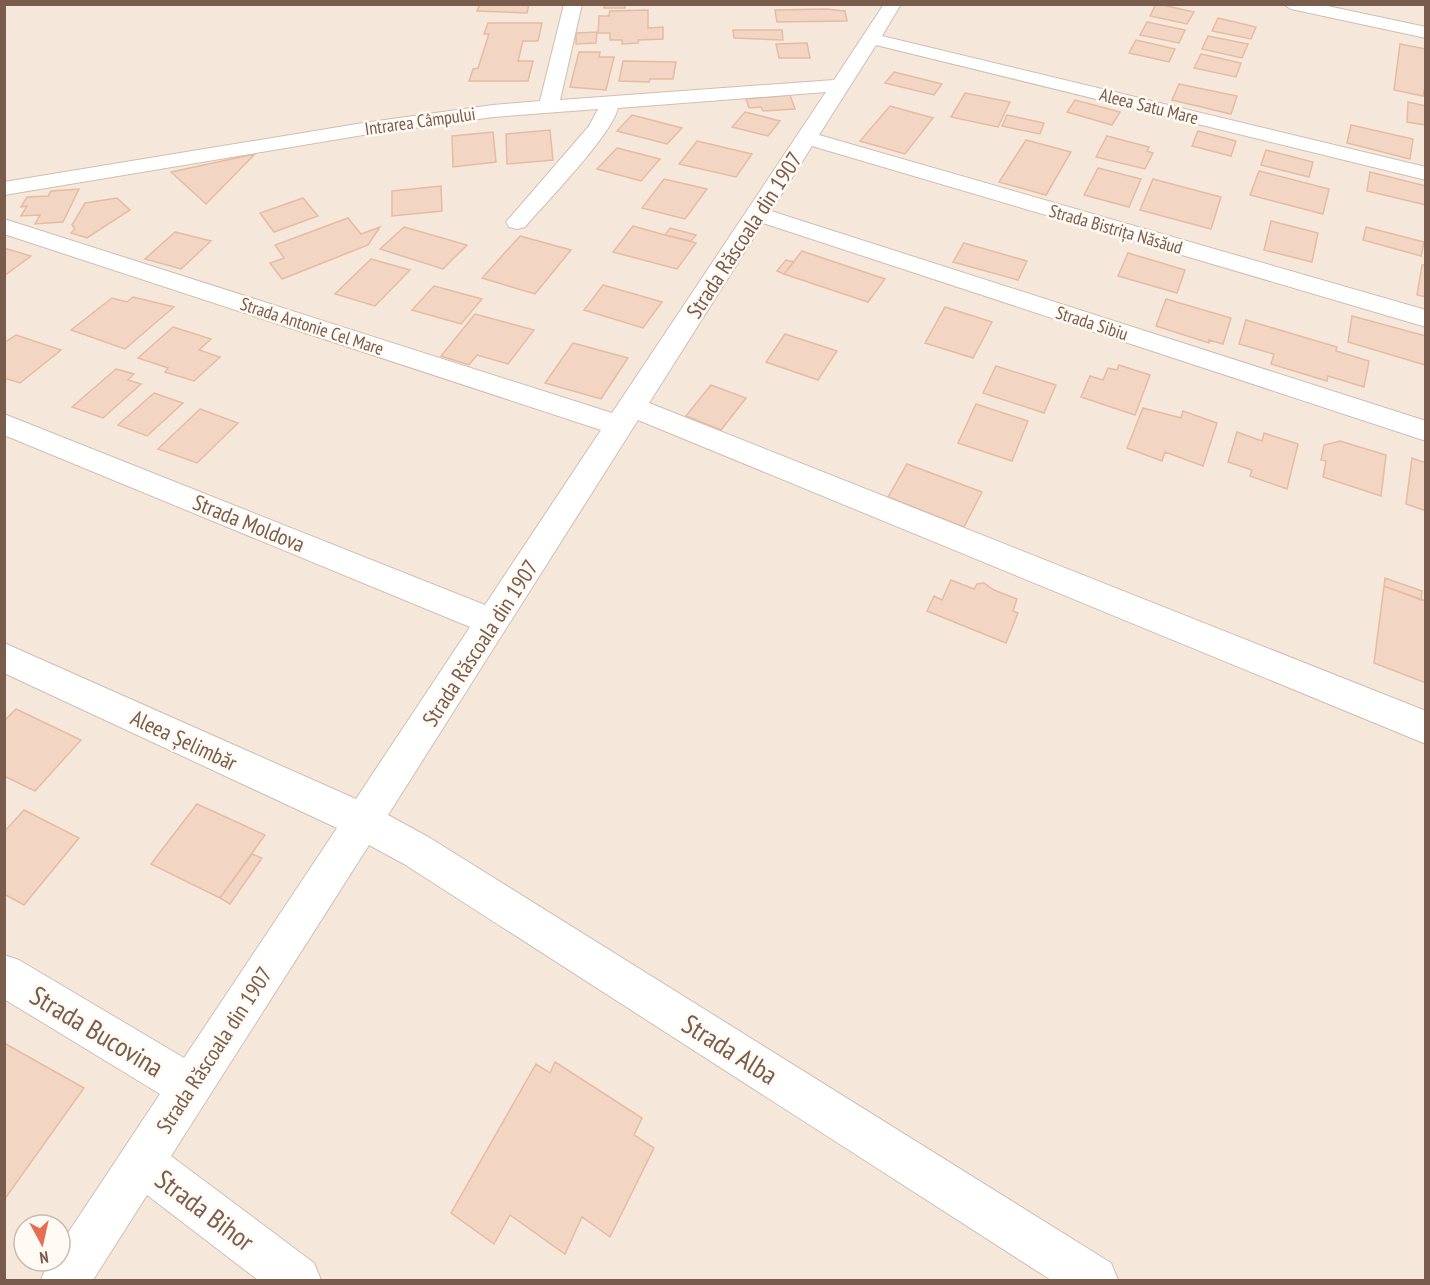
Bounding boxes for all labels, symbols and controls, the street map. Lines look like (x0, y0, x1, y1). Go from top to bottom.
street label: Aleea Satu Mare (1097, 83, 1201, 129)
street label: Intrarea Câmpului (363, 102, 477, 140)
street label: Strada Răscoala din 1907 (680, 147, 808, 323)
street label: Strada Bistrița Năsăud (1047, 199, 1185, 259)
street label: Strada Antonie Cel Mare (237, 292, 387, 360)
street label: Strada Sibiu (1053, 301, 1131, 345)
street label: Strada Moldova (189, 488, 309, 558)
street label: Strada Răscoala din 1907 (416, 555, 544, 731)
street label: Aleea Șelimbăr (126, 703, 242, 777)
street label: Strada Răscoala din 1907 (150, 962, 278, 1138)
street label: Strada Bucovina (24, 978, 170, 1084)
street label: Strada Alba (676, 1006, 784, 1092)
street label: Strada Bihor (149, 1162, 262, 1259)
north arrow (12, 1213, 72, 1273)
text: N (38, 1247, 50, 1268)

